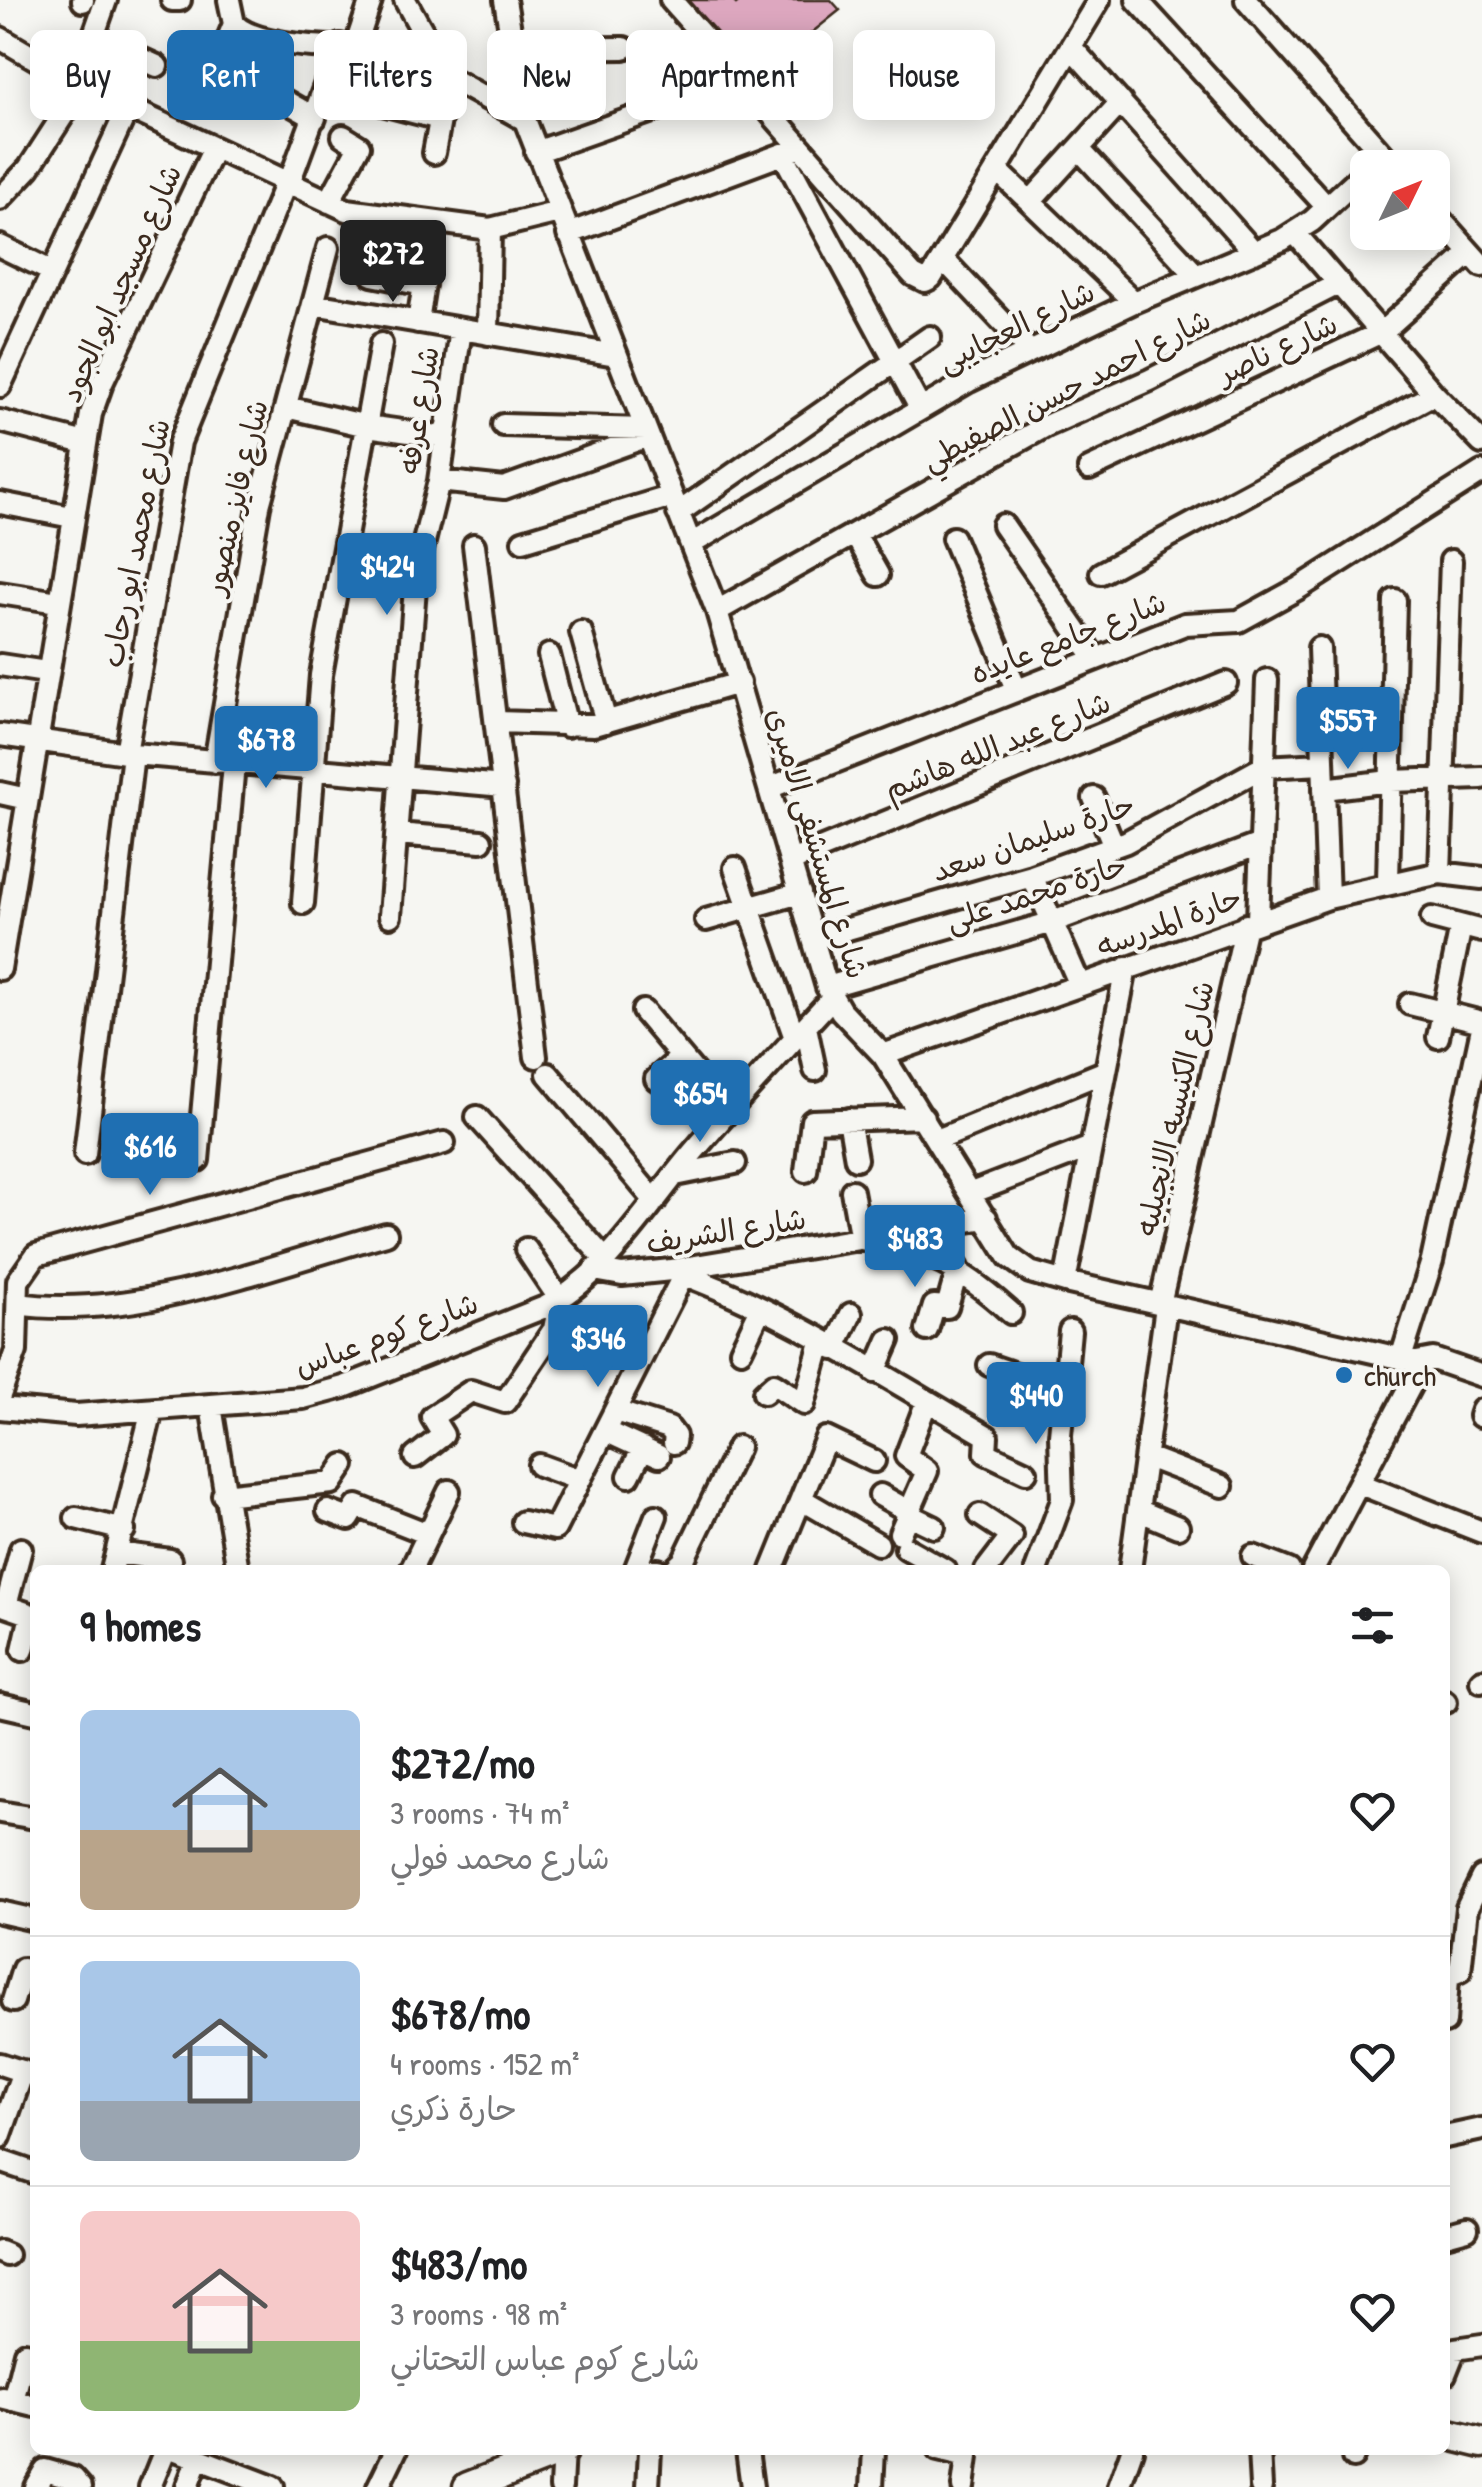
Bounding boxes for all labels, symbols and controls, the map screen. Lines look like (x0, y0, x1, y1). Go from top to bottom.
chip: Buy (30, 30, 147, 120)
chip: Rent (167, 30, 294, 120)
chip: Filters (314, 30, 467, 120)
chip: New (487, 30, 606, 120)
chip: Apartment (626, 30, 833, 120)
chip: House (853, 30, 995, 120)
north arrow (1350, 150, 1450, 250)
map controls (1350, 150, 1450, 250)
street label: شارع مسجد ابو الجود (50, 158, 192, 409)
pin: $272 (334, 220, 452, 305)
text: $272 (362, 231, 424, 274)
street label: شارع العجايبى (931, 271, 1102, 383)
street label: شارع احمد حسن الصفيطي (915, 299, 1220, 486)
street label: شارع ناصر (1208, 303, 1344, 396)
street label: شارع عرفه (388, 343, 450, 477)
street label: شارع فايز منصور (193, 396, 279, 602)
street label: شارع محمد ابو رحاب (91, 415, 181, 671)
pin: $424 (328, 533, 446, 618)
text: $424 (359, 544, 415, 587)
street label: شارع جامع عايده (964, 581, 1173, 695)
street label: شارع عبد الله هاشم (878, 681, 1117, 811)
pin: $557 (1289, 687, 1407, 772)
text: $557 (1318, 698, 1378, 741)
street label: شارع المستشفى الاميرى (756, 703, 878, 984)
pin: $678 (207, 706, 325, 791)
text: $678 (237, 717, 295, 760)
street label: حارة سليمان سعد (926, 784, 1140, 890)
street label: حارة محمد على (940, 844, 1132, 940)
street label: حارة المدرسه (1091, 876, 1247, 966)
street label: شارع الكنيسه الانجيليه (1125, 977, 1225, 1240)
pin: $654 (641, 1060, 759, 1145)
text: $654 (673, 1071, 727, 1114)
pin: $616 (91, 1113, 209, 1198)
text: $616 (123, 1124, 177, 1167)
street label: شارع الشريف (643, 1198, 809, 1264)
pin: $483 (856, 1205, 974, 1290)
text: $483 (887, 1216, 943, 1259)
street label: شارع كوم عباس (289, 1282, 485, 1390)
pin: $346 (539, 1305, 657, 1390)
text: $346 (570, 1316, 626, 1359)
place label: church (1364, 1355, 1436, 1395)
pin: $440 (977, 1362, 1095, 1447)
marker: church (1333, 1364, 1355, 1386)
text: $440 (1009, 1373, 1063, 1416)
text: 9 homes (80, 1597, 201, 1654)
icon: filters (1345, 1598, 1400, 1653)
text: $272/mo (390, 1734, 535, 1791)
icon: home (160, 1750, 280, 1870)
icon: heart (1345, 1783, 1400, 1838)
text: 3 rooms · 74 m² (390, 1791, 569, 1834)
text: شارع محمد فولي (390, 1836, 610, 1879)
text: $678/mo (390, 1985, 530, 2042)
icon: home (160, 2001, 280, 2121)
icon: heart (1345, 2034, 1400, 2089)
text: 4 rooms · 152 m² (390, 2042, 579, 2085)
text: حارة ذكري (390, 2087, 517, 2130)
text: $483/mo (390, 2235, 527, 2292)
icon: home (160, 2251, 280, 2371)
icon: heart (1345, 2284, 1400, 2339)
text: 3 rooms · 98 m² (390, 2292, 567, 2335)
text: شارع كوم عباس التحتاني (390, 2337, 700, 2380)

